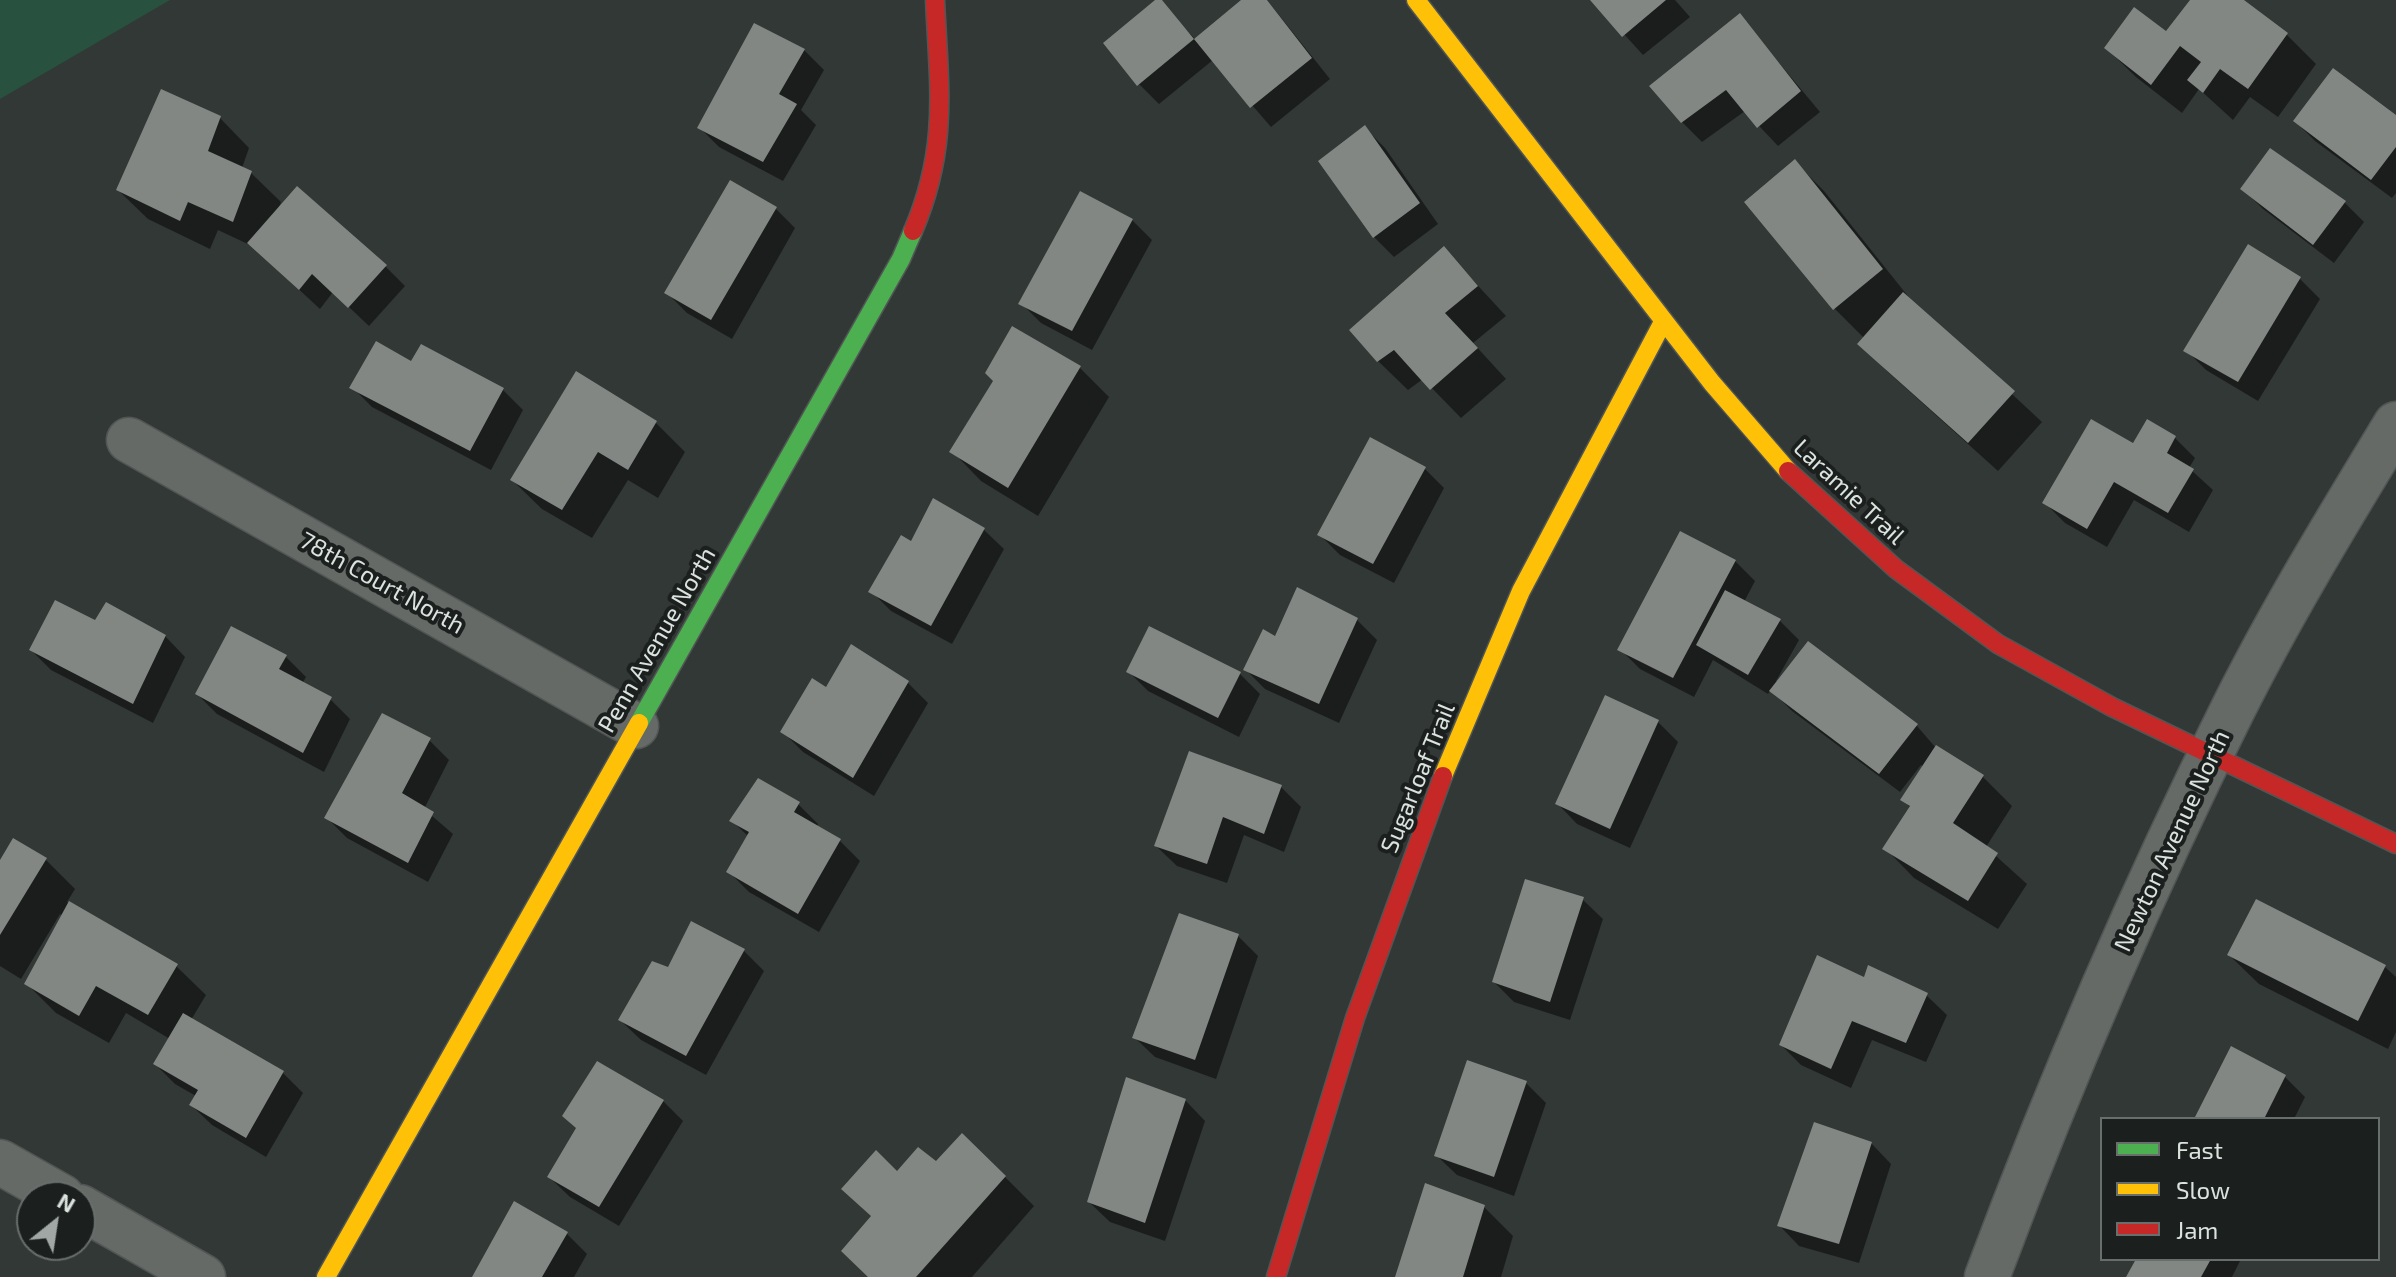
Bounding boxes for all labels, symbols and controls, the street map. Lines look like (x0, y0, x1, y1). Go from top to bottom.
street label: Laramie Trail (1788, 433, 1910, 551)
street label: 78th Court North (295, 526, 469, 640)
street label: Penn Avenue North (592, 542, 722, 738)
street label: Sugarloaf Trail (1375, 699, 1461, 857)
street label: Newton Avenue North (2108, 726, 2236, 956)
legend (2100, 1117, 2380, 1261)
text: Fast (2176, 1135, 2223, 1164)
text: Slow (2176, 1175, 2230, 1204)
north arrow (16, 1181, 96, 1261)
text: N (54, 1187, 80, 1217)
text: Jam (2176, 1215, 2218, 1244)

